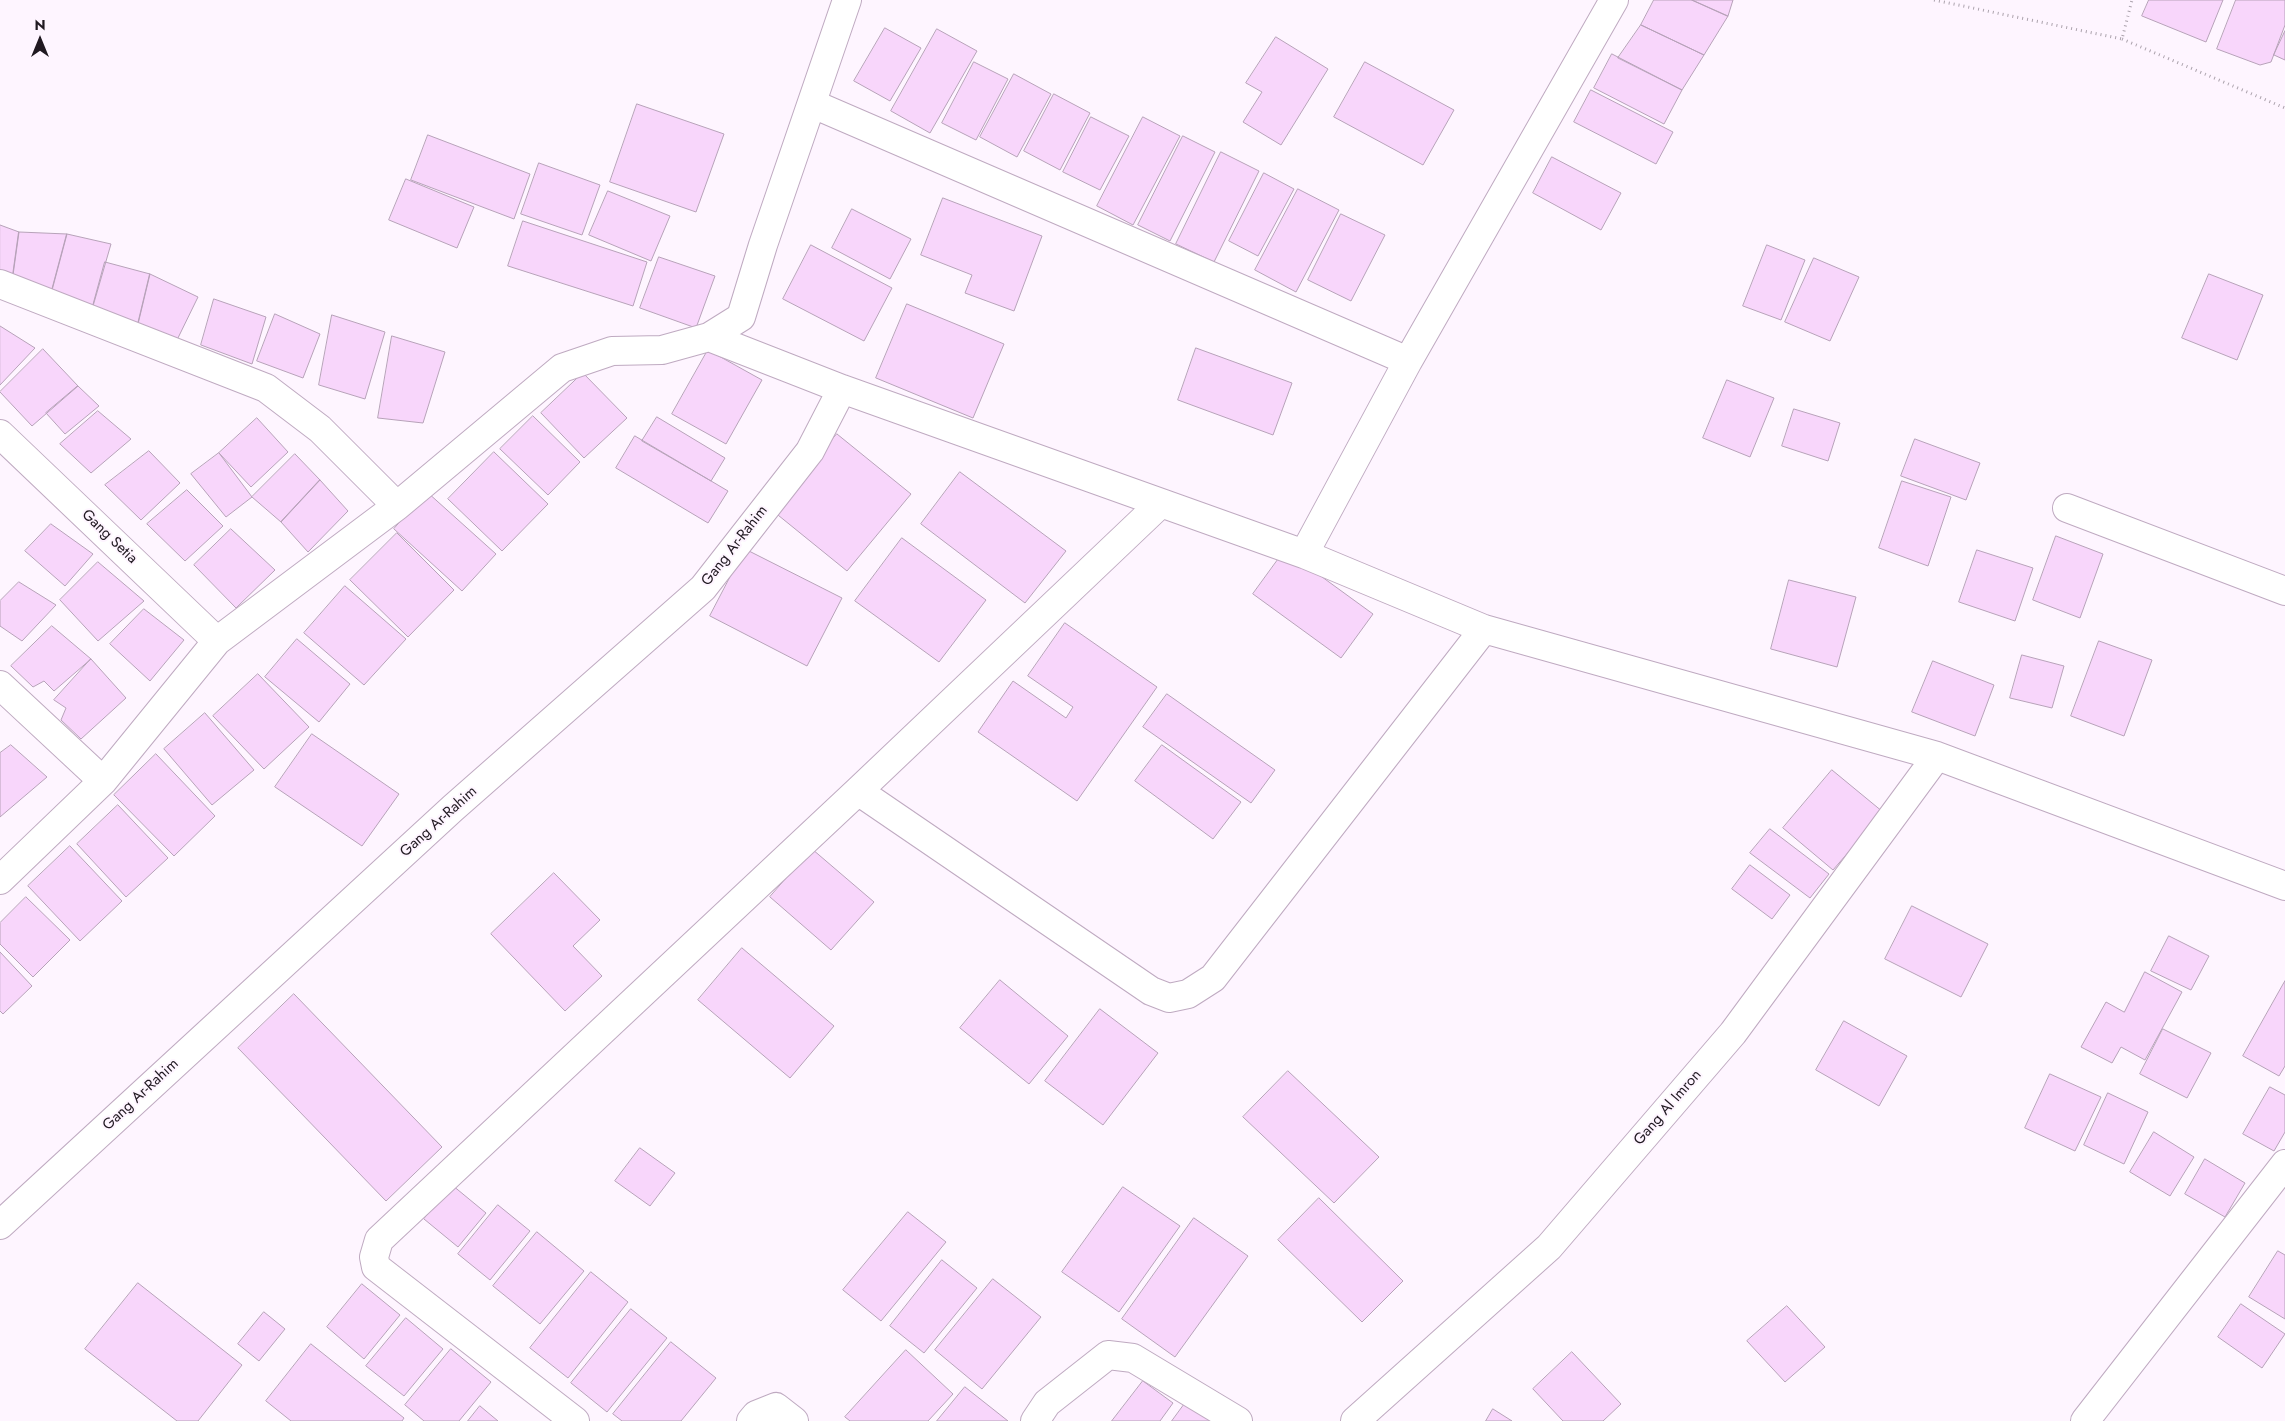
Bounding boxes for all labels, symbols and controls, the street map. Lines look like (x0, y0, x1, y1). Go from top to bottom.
north arrow (15, 15, 65, 65)
text: N (34, 15, 46, 35)
street label: Gang Ar-Rahim (698, 502, 772, 590)
street label: Gang Setia (77, 506, 141, 568)
street label: Gang Ar-Rahim (397, 783, 481, 861)
street label: Gang Ar-Rahim (99, 1055, 183, 1135)
street label: Gang Al Imron (1630, 1067, 1706, 1149)

